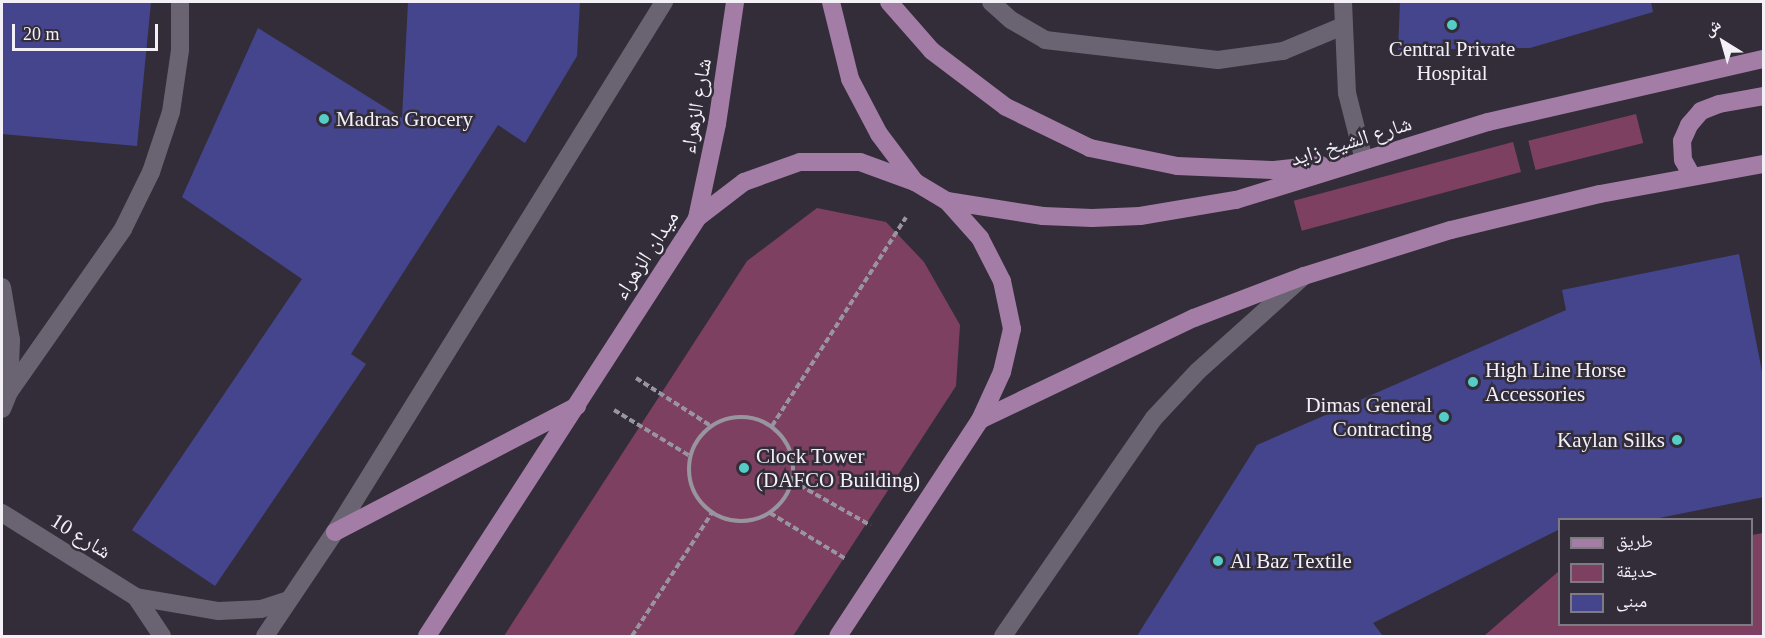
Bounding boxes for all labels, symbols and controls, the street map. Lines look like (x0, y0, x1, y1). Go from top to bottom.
scale bar (15, 12, 160, 50)
north arrow (1693, 12, 1753, 72)
text: ش (1700, 15, 1724, 39)
marker: Central Private Hospital (1443, 16, 1461, 34)
text: 20 m (23, 24, 60, 44)
place label: Central Private Hospital (1389, 36, 1515, 86)
street label: شارع الزهراء (675, 56, 717, 156)
place label: Madras Grocery (336, 106, 473, 132)
street label: شارع الشيخ زايد (1287, 111, 1415, 171)
marker: Madras Grocery (317, 112, 331, 126)
street label: ميدان الزهراء (608, 206, 684, 304)
place label: High Line Horse Accessories (1485, 357, 1626, 407)
marker: High Line Horse Accessories (1466, 375, 1480, 389)
place label: Dimas General Contracting (1305, 392, 1432, 442)
marker: Dimas General Contracting (1437, 410, 1451, 424)
place label: Kaylan Silks (1557, 427, 1665, 453)
marker: Kaylan Silks (1670, 433, 1684, 447)
place label: Clock Tower (DAFCO Building) (756, 443, 920, 493)
marker: Clock Tower (DAFCO Building) (737, 461, 751, 475)
street label: شارع 10 (46, 508, 116, 564)
legend (1558, 518, 1753, 626)
text: طريق (1616, 531, 1653, 551)
place label: Al Baz Textile (1230, 548, 1352, 574)
marker: Al Baz Textile (1211, 554, 1225, 568)
text: حديقة (1616, 561, 1657, 581)
text: مبنى (1616, 591, 1647, 611)

